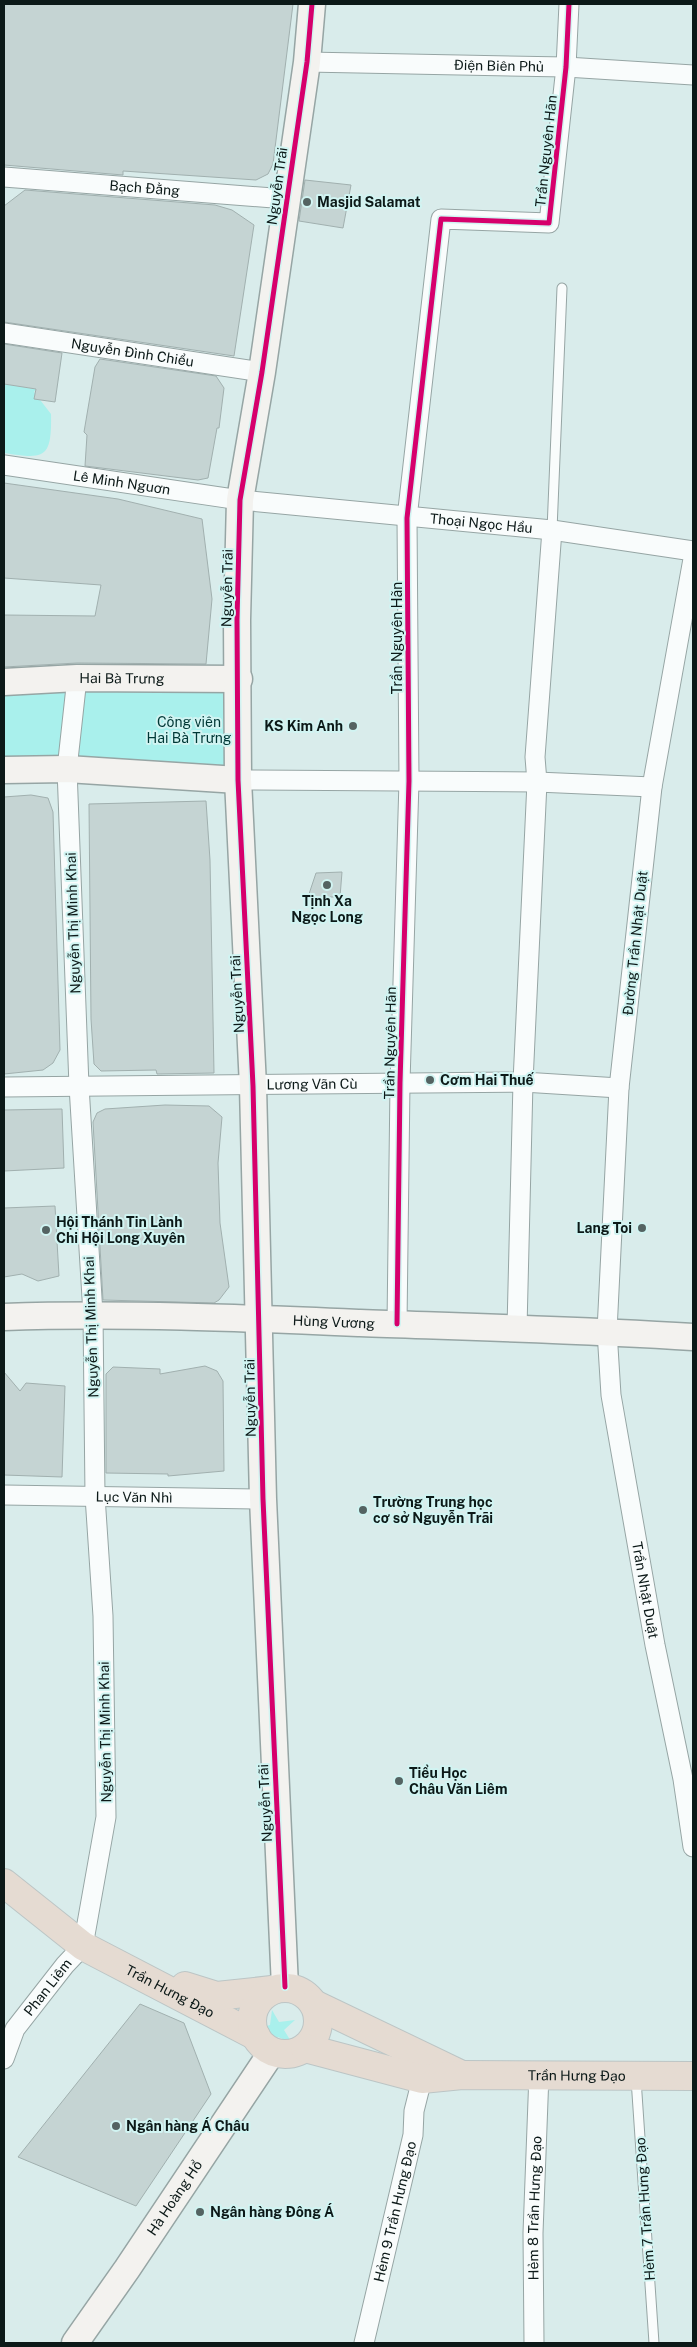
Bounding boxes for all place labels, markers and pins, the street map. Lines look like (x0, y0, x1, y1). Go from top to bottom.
place label: Masjid Salamat (317, 194, 421, 210)
marker: Masjid Salamat (301, 196, 313, 208)
place label: KS Kim Anh (264, 718, 343, 734)
marker: KS Kim Anh (347, 720, 359, 732)
marker: Tịnh Xa Ngọc Long (321, 879, 333, 891)
place label: Tịnh Xa Ngọc Long (291, 893, 363, 925)
place label: Cơm Hai Thuế (440, 1072, 535, 1088)
marker: Cơm Hai Thuế (424, 1074, 436, 1086)
place label: Hội Thánh Tin Lành Chi Hội Long Xuyên (56, 1214, 185, 1246)
place label: Lang Toi (576, 1220, 632, 1236)
marker: Lang Toi (636, 1222, 648, 1234)
marker: Hội Thánh Tin Lành Chi Hội Long Xuyên (40, 1224, 52, 1236)
place label: Trường Trung học cơ sở Nguyễn Trãi (373, 1494, 493, 1526)
marker: Trường Trung học cơ sở Nguyễn Trãi (357, 1504, 369, 1516)
place label: Tiểu Học Châu Văn Liêm (409, 1764, 507, 1797)
marker: Tiểu Học Châu Văn Liêm (393, 1775, 405, 1787)
place label: Ngân hàng Á Châu (126, 2117, 249, 2134)
marker: Ngân hàng Á Châu (110, 2120, 122, 2132)
place label: Ngân hàng Đông Á (210, 2203, 334, 2220)
marker: Ngân hàng Đông Á (194, 2206, 206, 2218)

